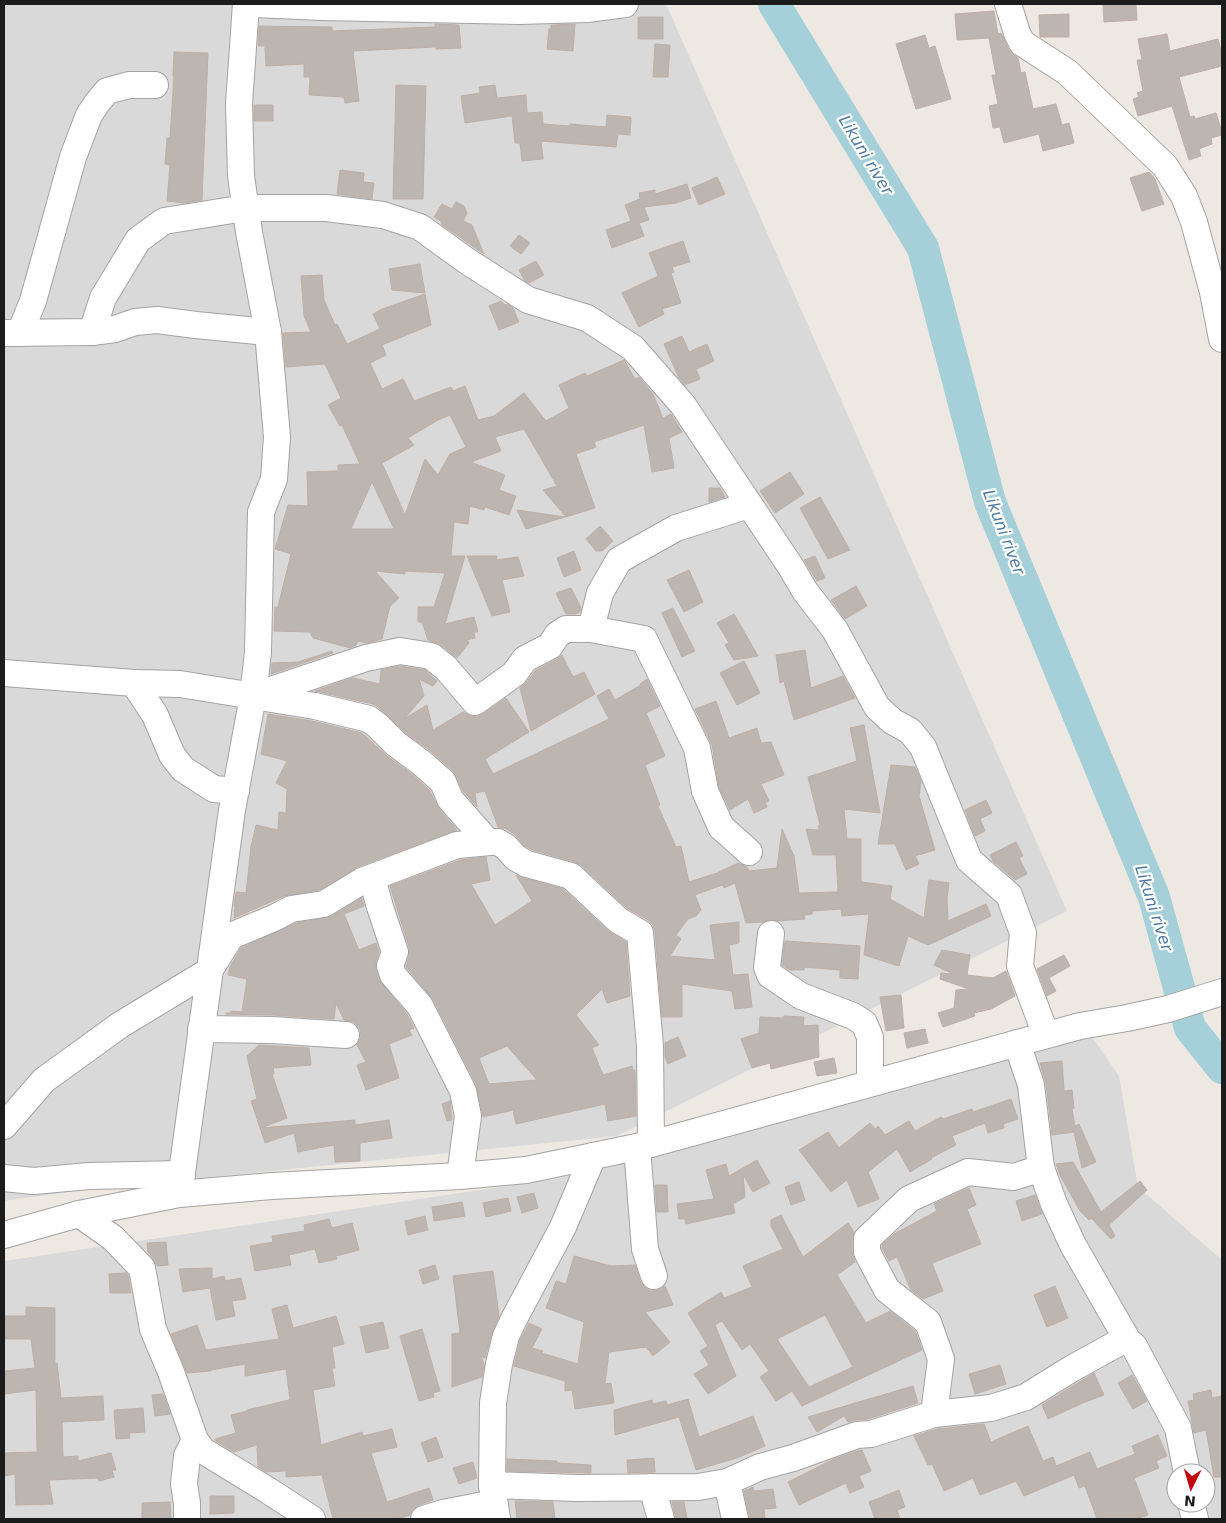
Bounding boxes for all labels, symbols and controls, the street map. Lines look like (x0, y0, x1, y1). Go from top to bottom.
water label: Likuni river (835, 112, 898, 199)
water label: Likuni river (979, 487, 1029, 578)
water label: Likuni river (1131, 863, 1177, 955)
north arrow (1166, 1463, 1216, 1513)
text: N (1183, 1492, 1196, 1509)

